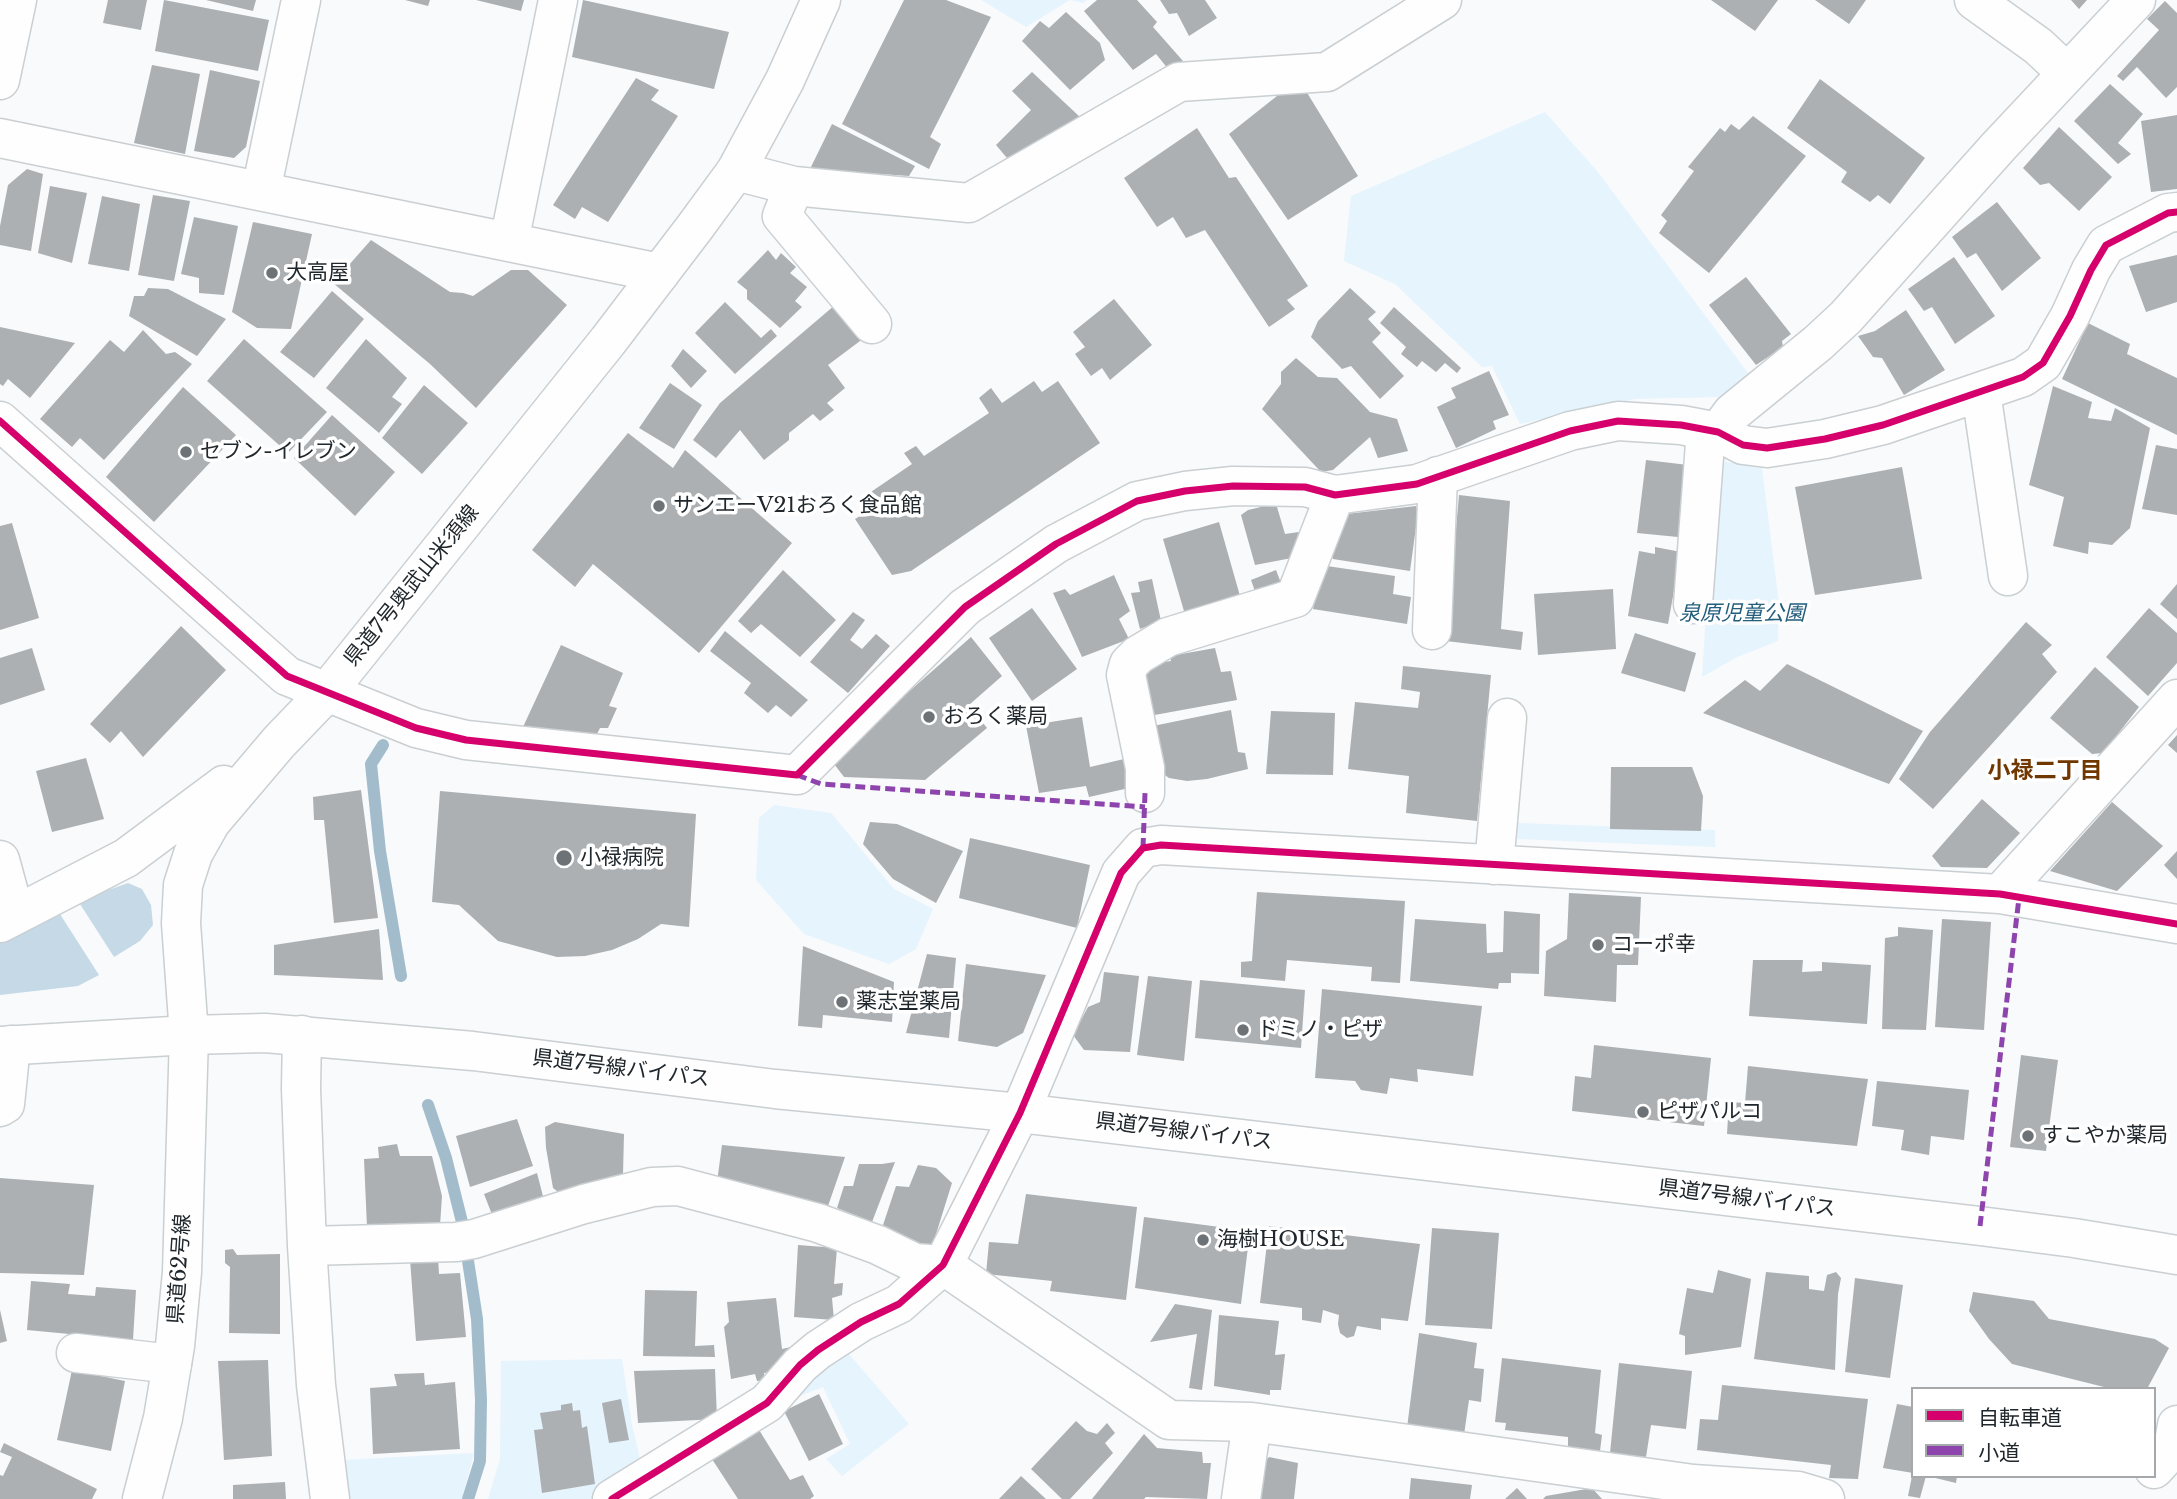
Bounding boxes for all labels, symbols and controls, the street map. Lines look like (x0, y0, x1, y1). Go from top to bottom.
place label: 大高屋 (286, 260, 349, 286)
marker: 大高屋 (264, 265, 280, 281)
place label: セブン-イレブン (200, 439, 357, 465)
marker: セブン-イレブン (178, 444, 194, 460)
place label: サンエーV21おろく食品館 (673, 493, 922, 519)
marker: サンエーV21おろく食品館 (651, 498, 667, 514)
street label: 県道7号奥武山米須線 (339, 501, 485, 671)
park label: 泉原児童公園 (1679, 601, 1805, 627)
place label: おろく薬局 (943, 704, 1048, 730)
marker: おろく薬局 (921, 709, 937, 725)
district label: 小禄二丁目 (1988, 758, 2102, 786)
place label: 小禄病院 (580, 845, 664, 871)
marker: 小禄病院 (554, 848, 574, 868)
place label: コーポ幸 (1612, 932, 1696, 958)
marker: コーポ幸 (1590, 937, 1606, 953)
place label: 薬志堂薬局 (856, 989, 961, 1015)
marker: 薬志堂薬局 (834, 994, 850, 1010)
place label: ドミノ・ピザ (1257, 1017, 1383, 1043)
marker: ドミノ・ピザ (1235, 1022, 1251, 1038)
street label: 県道7号線バイパス (531, 1046, 711, 1092)
place label: ピザパルコ (1657, 1099, 1762, 1125)
marker: ピザパルコ (1635, 1104, 1651, 1120)
street label: 県道7号線バイパス (1094, 1109, 1274, 1155)
place label: すこやか薬局 (2042, 1123, 2168, 1149)
marker: すこやか薬局 (2020, 1128, 2036, 1144)
street label: 県道7号線バイパス (1657, 1176, 1837, 1222)
street label: 県道62号線 (164, 1213, 196, 1325)
place label: 海樹HOUSE (1217, 1227, 1344, 1253)
marker: 海樹HOUSE (1195, 1232, 1211, 1248)
legend (1911, 1387, 2156, 1478)
text: 自転車道 (1978, 1405, 2062, 1431)
text: 小道 (1978, 1440, 2020, 1466)

